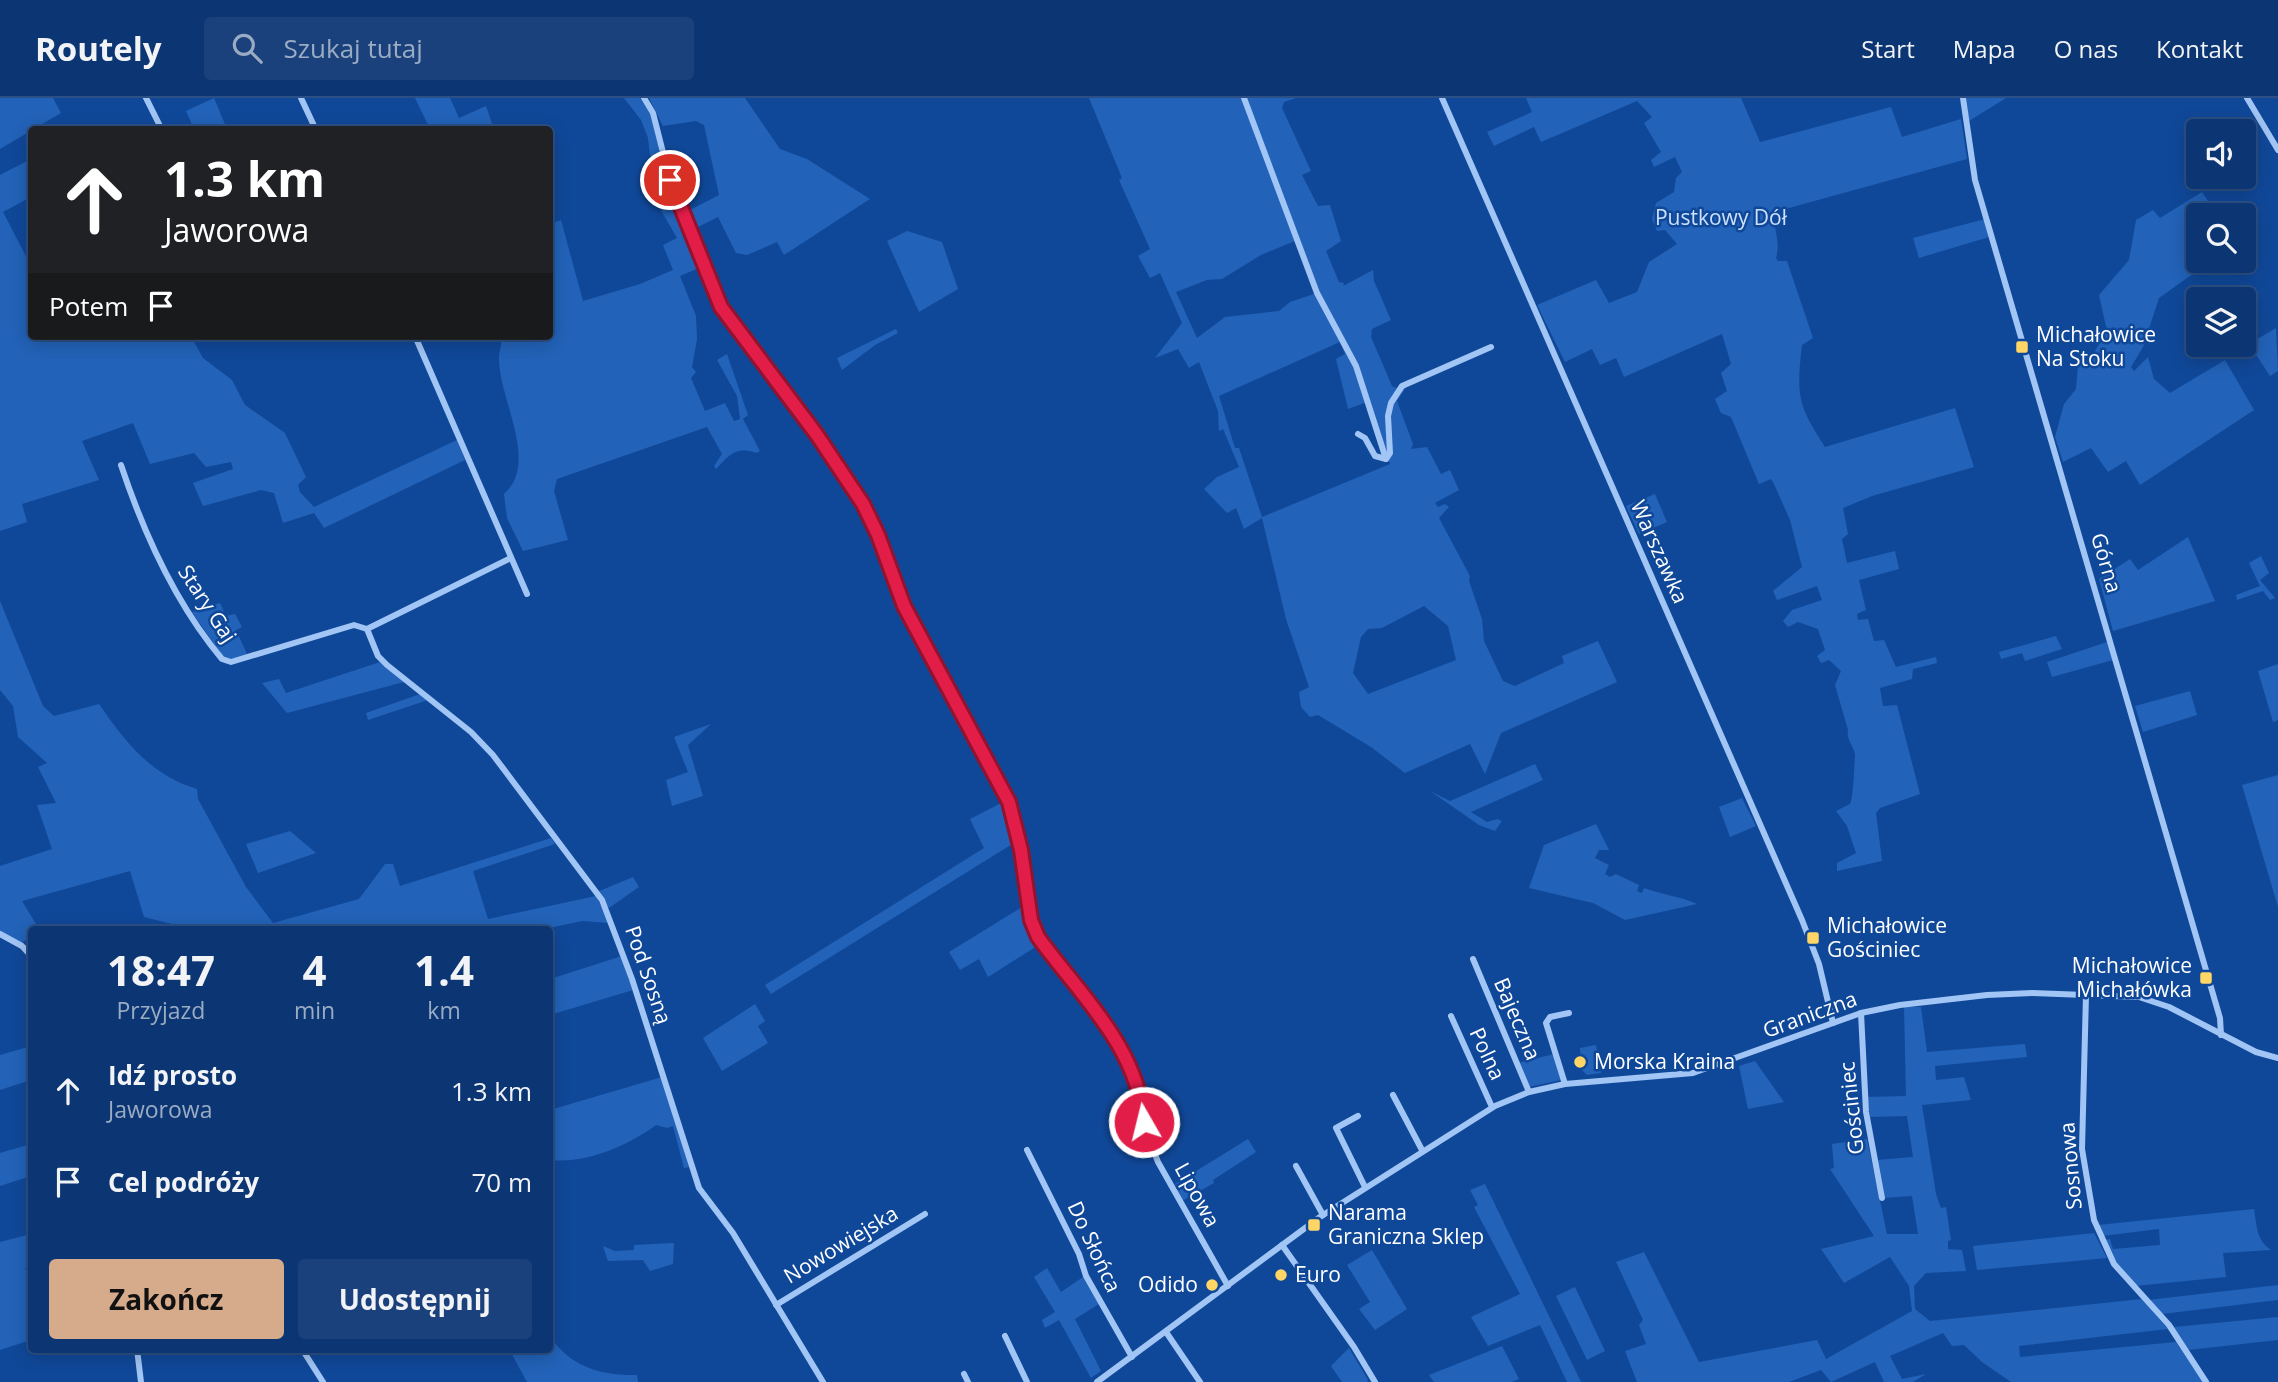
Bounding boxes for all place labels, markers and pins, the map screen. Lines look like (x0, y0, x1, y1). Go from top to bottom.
pin (640, 150, 700, 210)
place label: Michałowice Na Stoku (2036, 320, 2156, 372)
marker: Michałowice Na Stoku (2014, 339, 2030, 355)
place label: Michałowice Gościniec (1827, 911, 1947, 963)
marker: Michałowice Gościniec (1805, 930, 1821, 946)
place label: Michałowice Michałówka (2072, 951, 2192, 1003)
marker: Michałowice Michałówka (2198, 970, 2214, 986)
place label: Morska Kraina (1594, 1047, 1735, 1075)
marker: Morska Kraina (1572, 1054, 1588, 1070)
place label: Narama Graniczna Sklep (1328, 1198, 1484, 1250)
marker: Narama Graniczna Sklep (1306, 1217, 1322, 1233)
place label: Euro (1295, 1260, 1341, 1288)
marker: Euro (1273, 1267, 1289, 1283)
place label: Odido (1138, 1270, 1198, 1298)
marker: Odido (1204, 1277, 1220, 1293)

